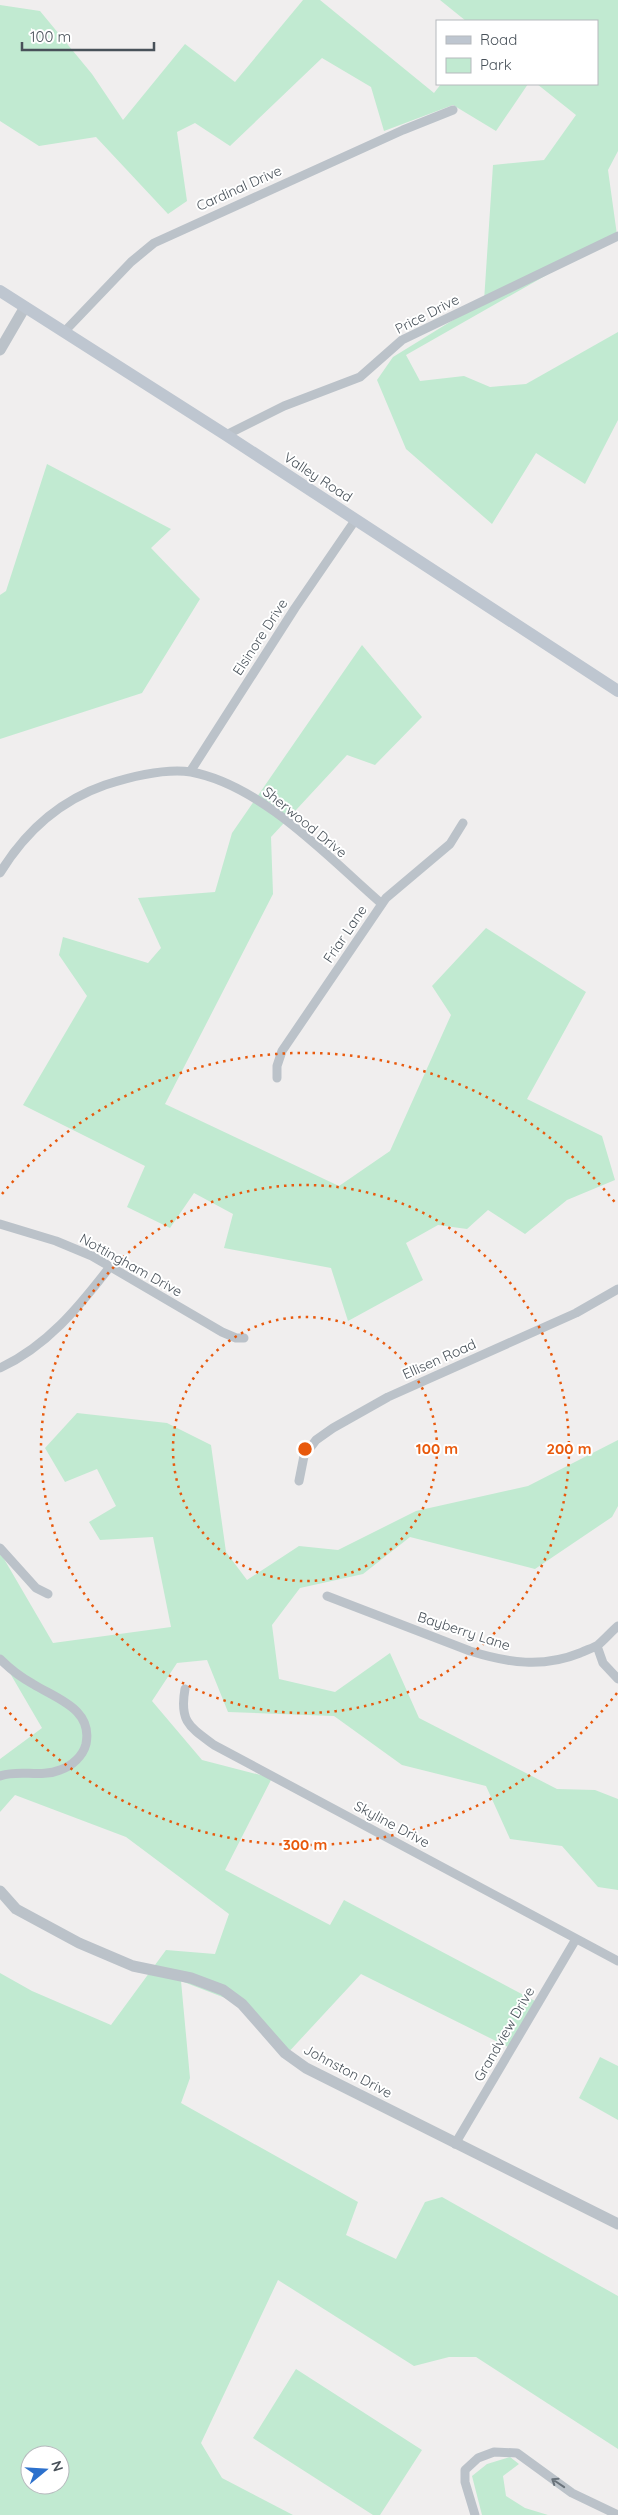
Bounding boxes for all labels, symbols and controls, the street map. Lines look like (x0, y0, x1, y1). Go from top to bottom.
scale bar (22, 20, 155, 52)
legend (436, 20, 598, 85)
text: 100 m (30, 27, 71, 46)
text: Road (480, 30, 517, 49)
text: Park (480, 55, 512, 74)
street label: Cardinal Drive (194, 161, 285, 215)
street label: Price Drive (392, 290, 462, 338)
street label: Valley Road (280, 448, 356, 506)
street label: Elsinore Drive (229, 595, 292, 679)
street label: Sherwood Drive (259, 783, 351, 862)
street label: Friar Lane (319, 902, 371, 966)
street label: Nottingham Drive (76, 1229, 186, 1301)
street label: Ellisen Road (399, 1335, 479, 1383)
text: 100 m (416, 1439, 458, 1458)
text: 200 m (547, 1439, 592, 1458)
centre of rings (296, 1440, 314, 1458)
street label: Bayberry Lane (415, 1608, 513, 1654)
street label: Skyline Drive (351, 1797, 433, 1851)
text: 300 m (283, 1835, 327, 1854)
street label: Grandview Drive (470, 1983, 538, 2085)
street label: Johnston Drive (301, 2040, 395, 2102)
north arrow (20, 2445, 70, 2495)
text: N (47, 2458, 68, 2474)
one-way arrow (551, 2478, 565, 2488)

